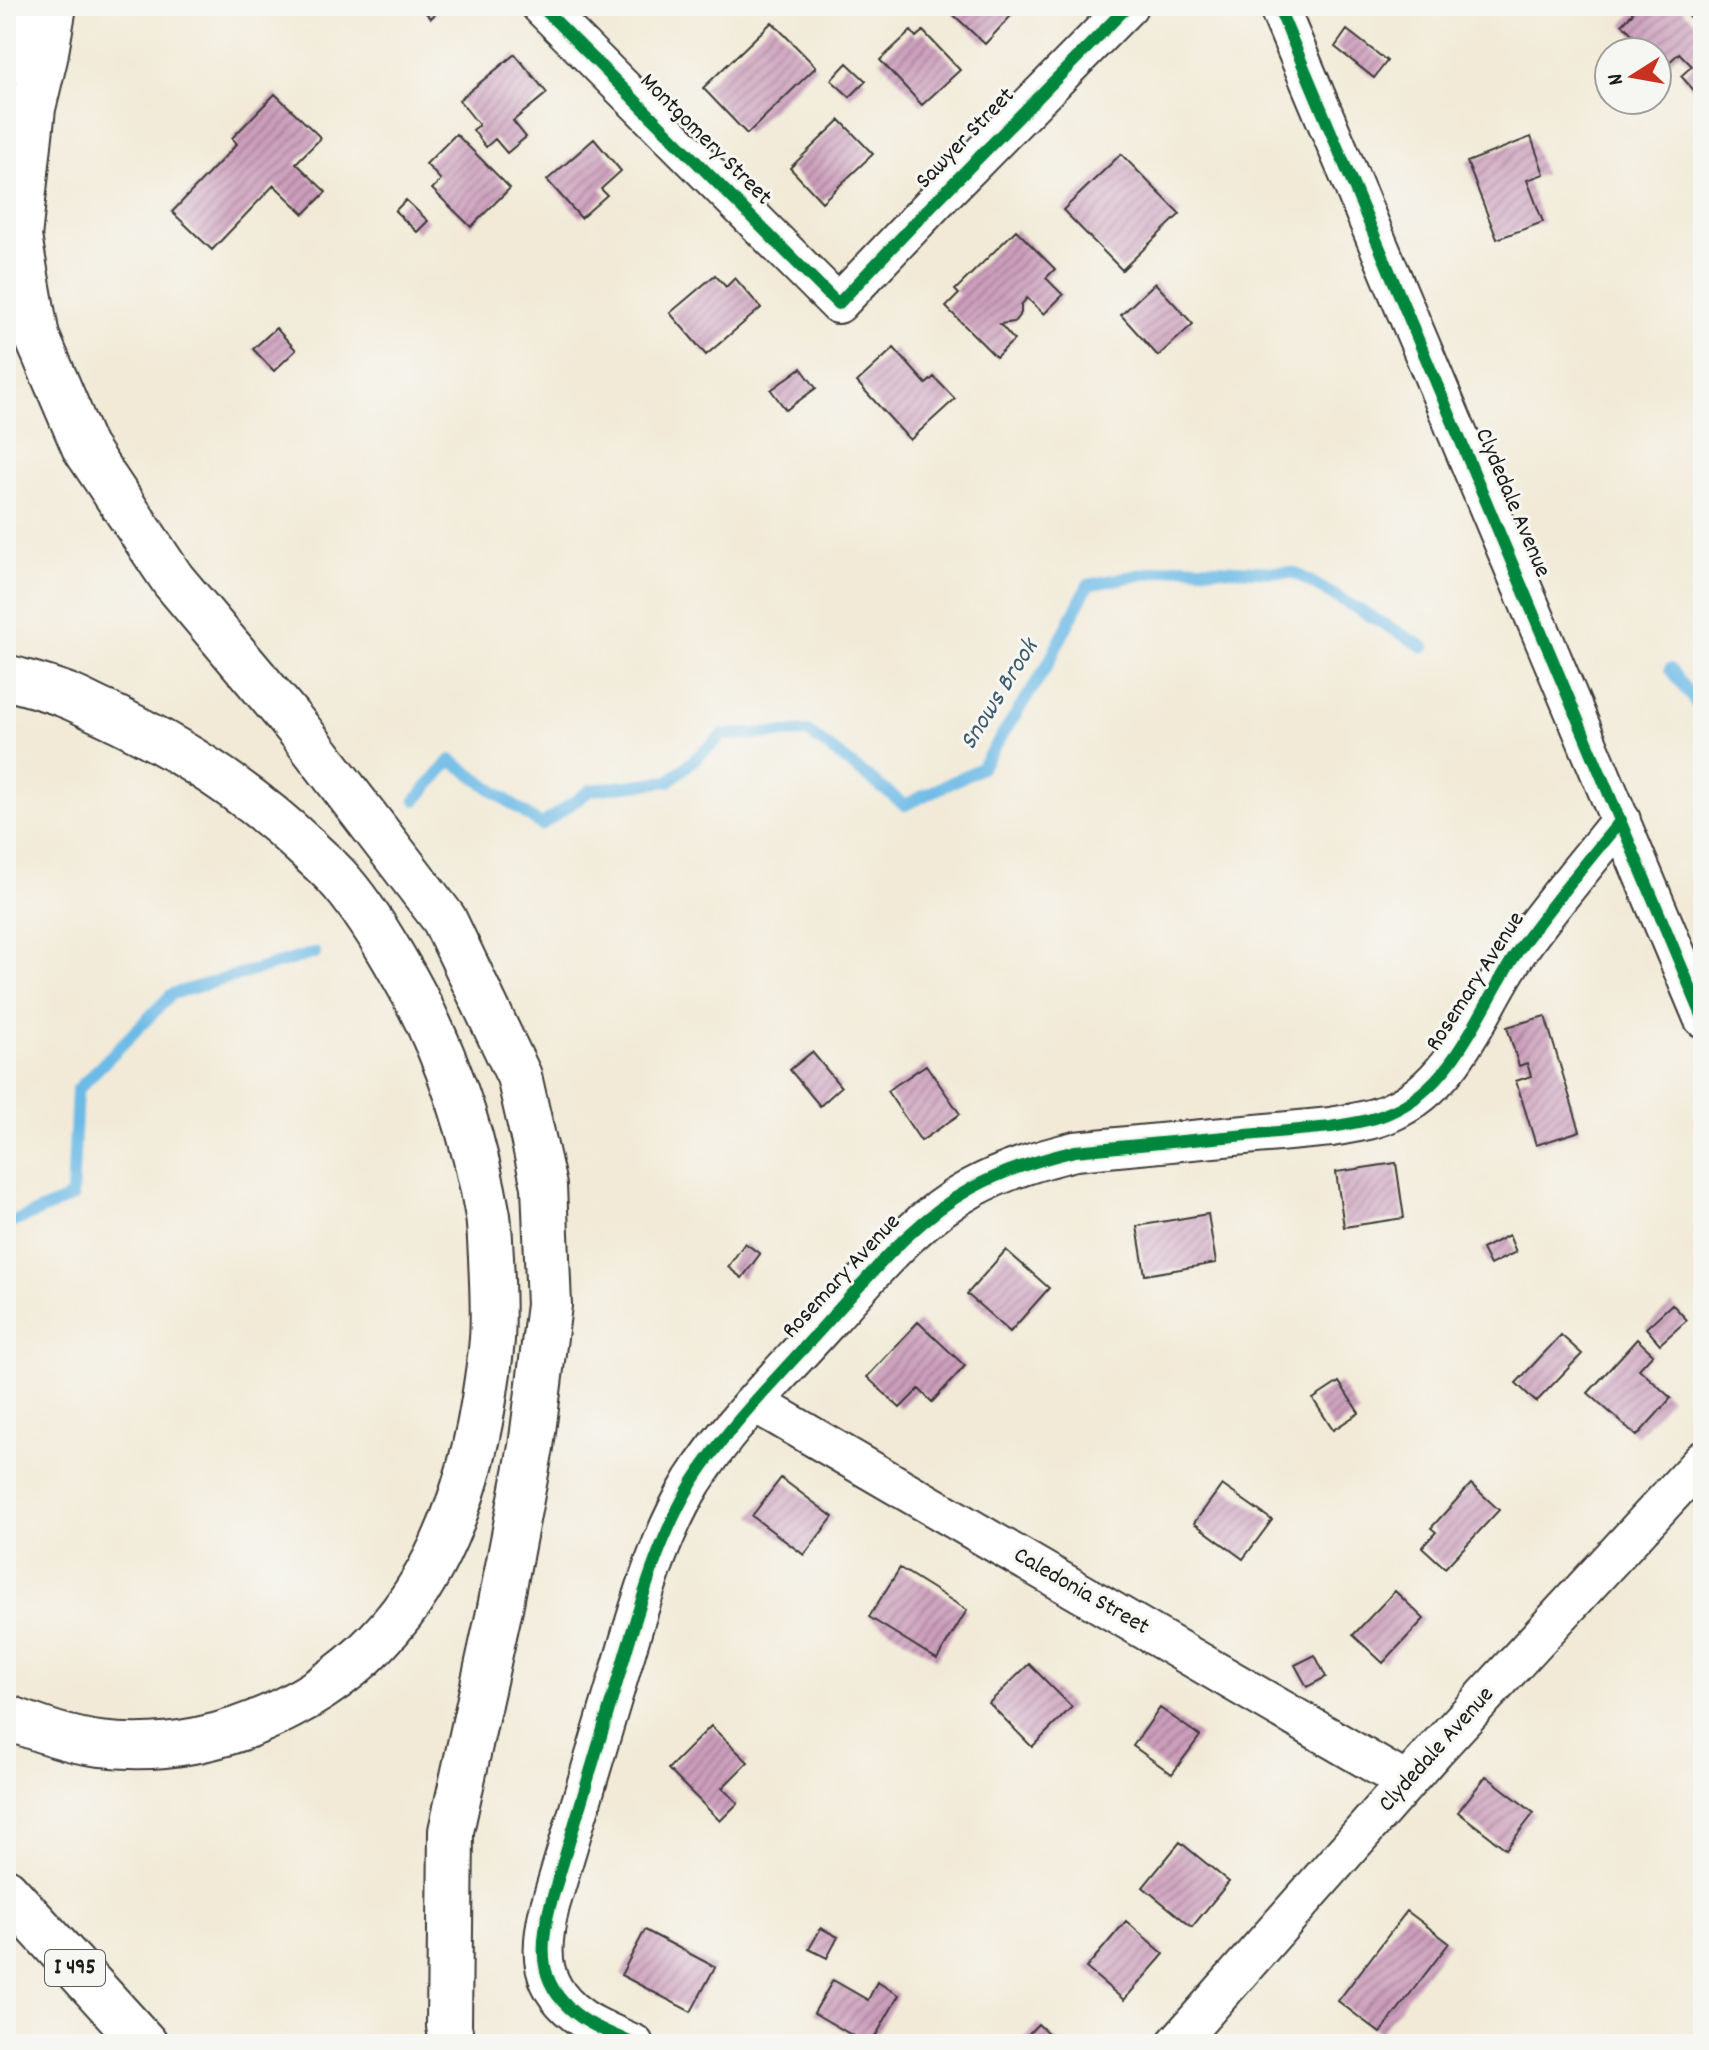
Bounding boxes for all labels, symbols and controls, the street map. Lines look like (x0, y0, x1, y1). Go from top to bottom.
north arrow (1593, 36, 1673, 116)
street label: Montgomery Street (631, 66, 779, 214)
text: N (1601, 71, 1633, 87)
street label: Sawyer Street (909, 80, 1024, 198)
street label: Clydedale Avenue (1465, 423, 1559, 583)
water label: Snows Brook (951, 630, 1050, 758)
street label: Rosemary Avenue (1418, 905, 1534, 1059)
street label: Rosemary Avenue (775, 1207, 909, 1347)
street label: Caledonia Street (1007, 1539, 1155, 1645)
street label: Clydedale Avenue (1371, 1680, 1503, 1820)
road number: I 495 (45, 1950, 105, 1986)

